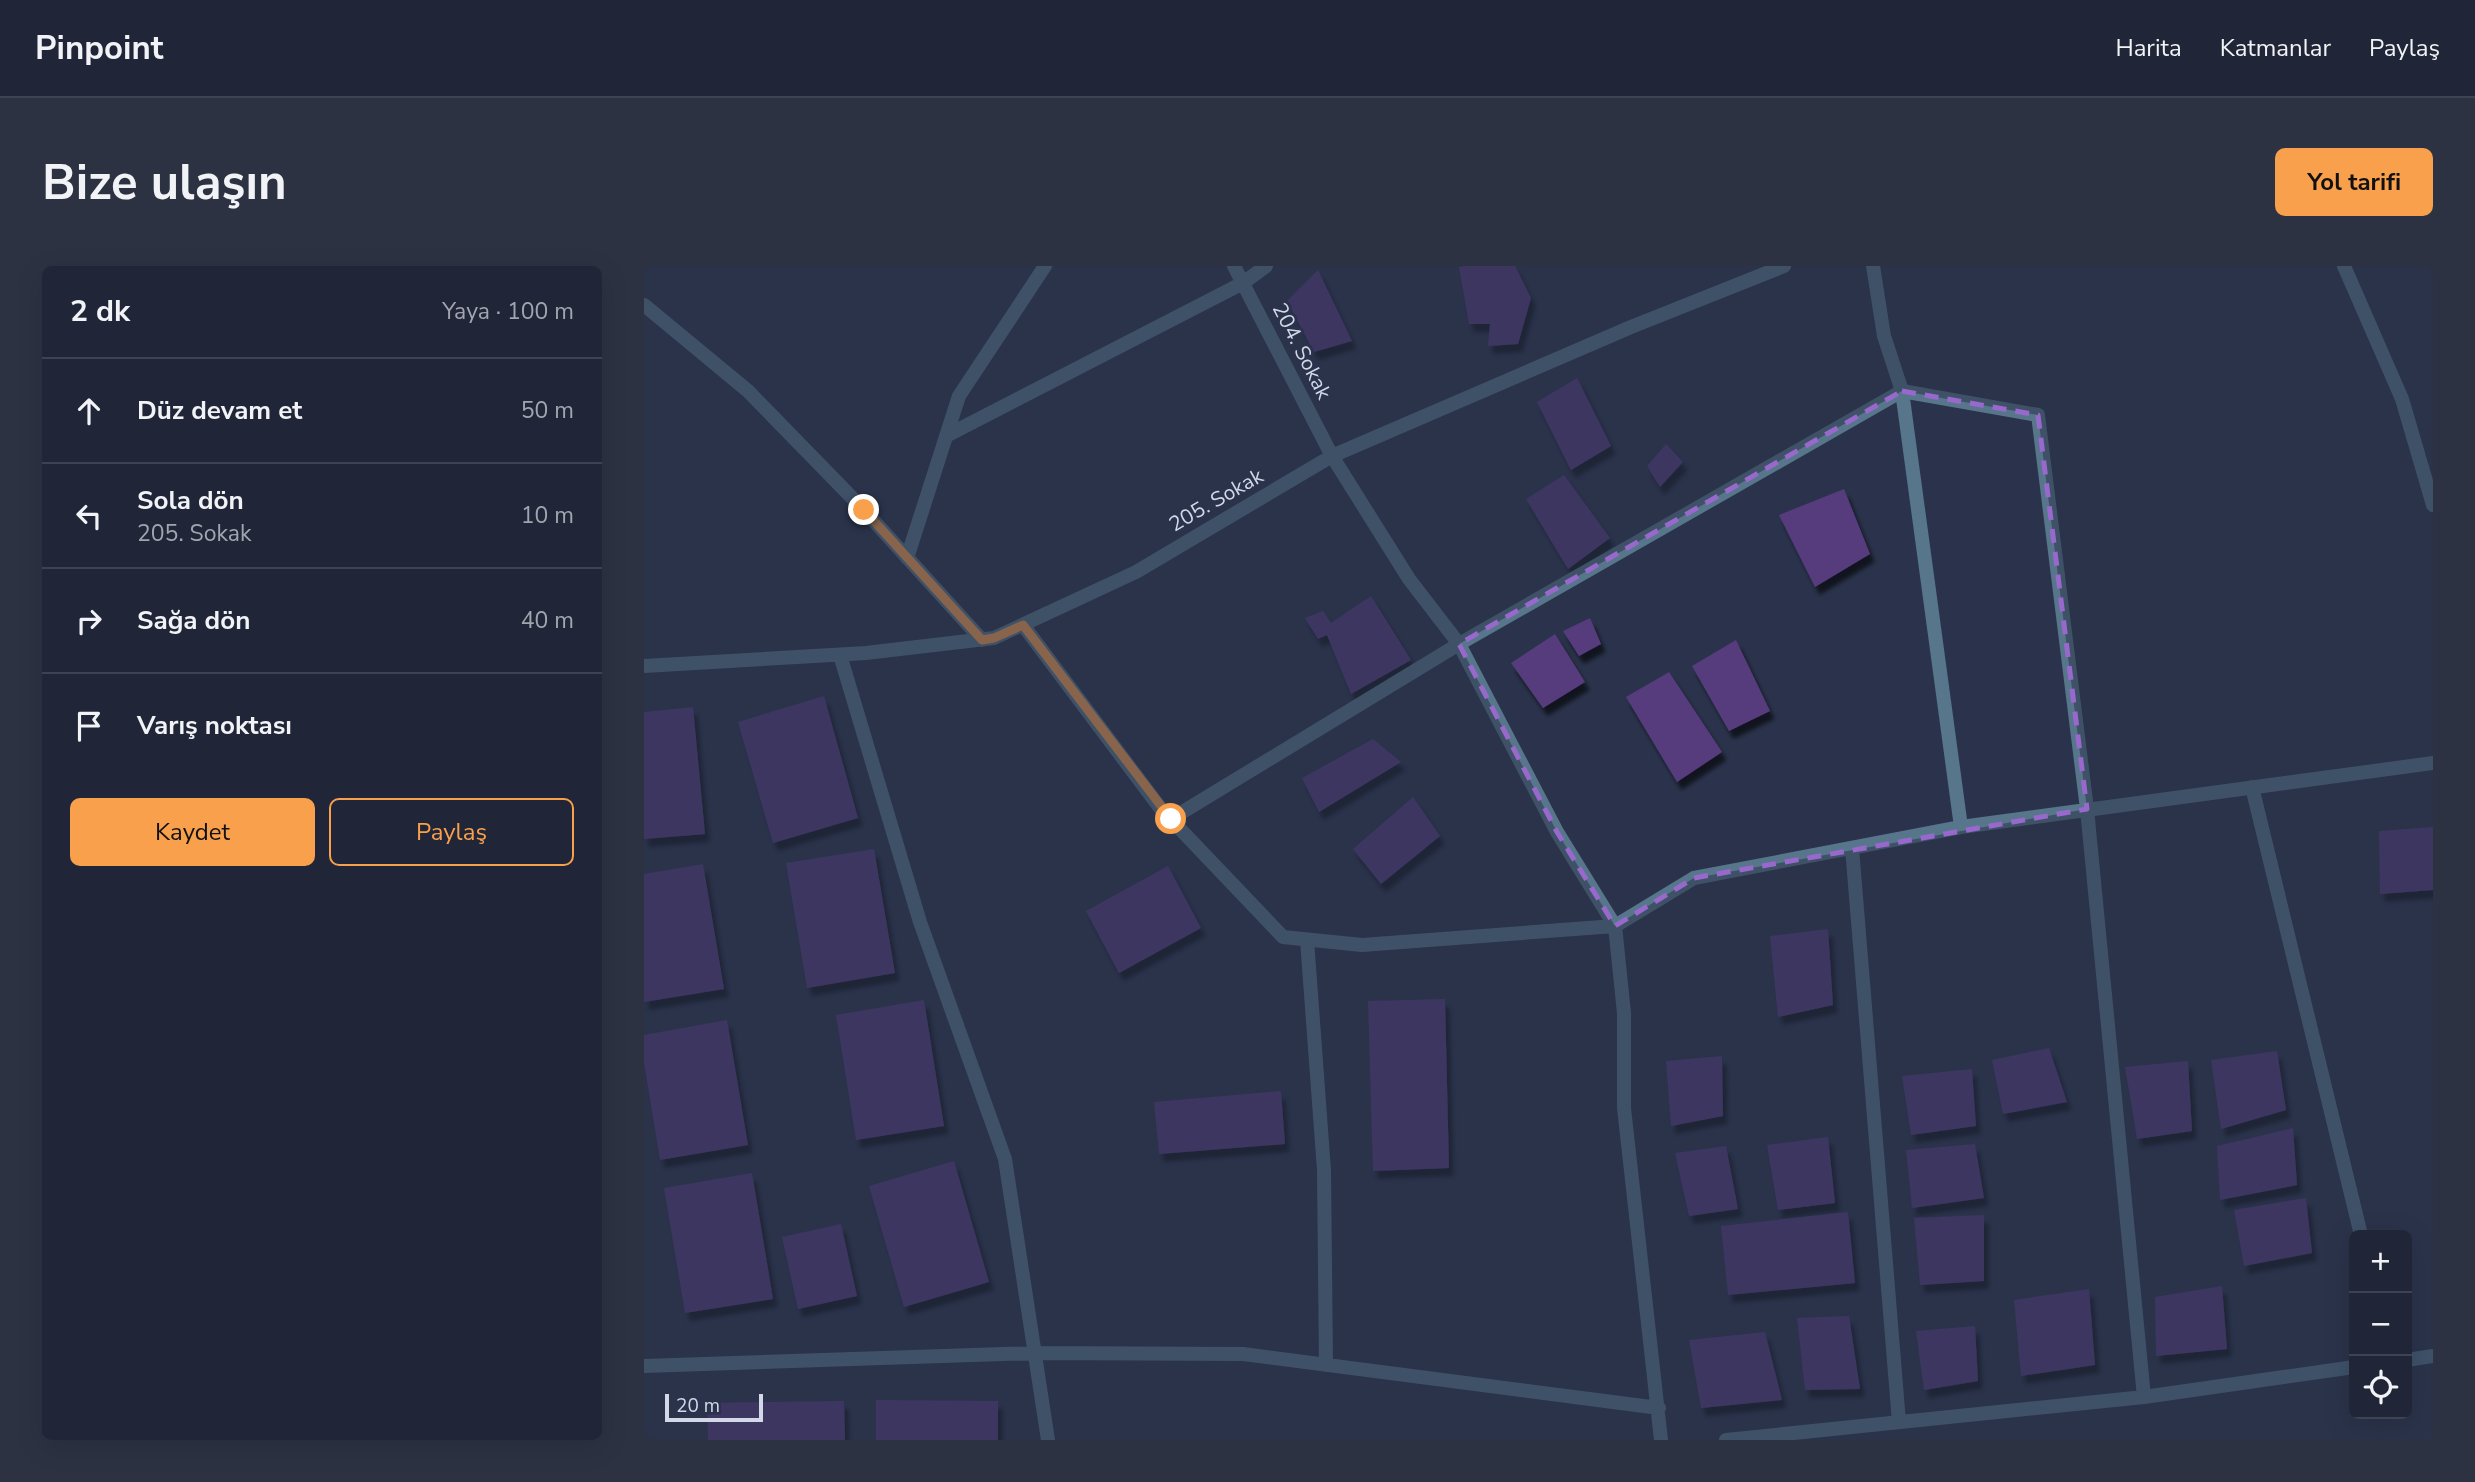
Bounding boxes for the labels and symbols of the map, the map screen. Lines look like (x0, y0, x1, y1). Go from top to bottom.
street label: 204. Sokak (1266, 298, 1338, 404)
street label: 205. Sokak (1164, 461, 1269, 538)
route end (848, 494, 879, 525)
route start (1155, 803, 1186, 834)
scale bar (665, 1391, 763, 1423)

